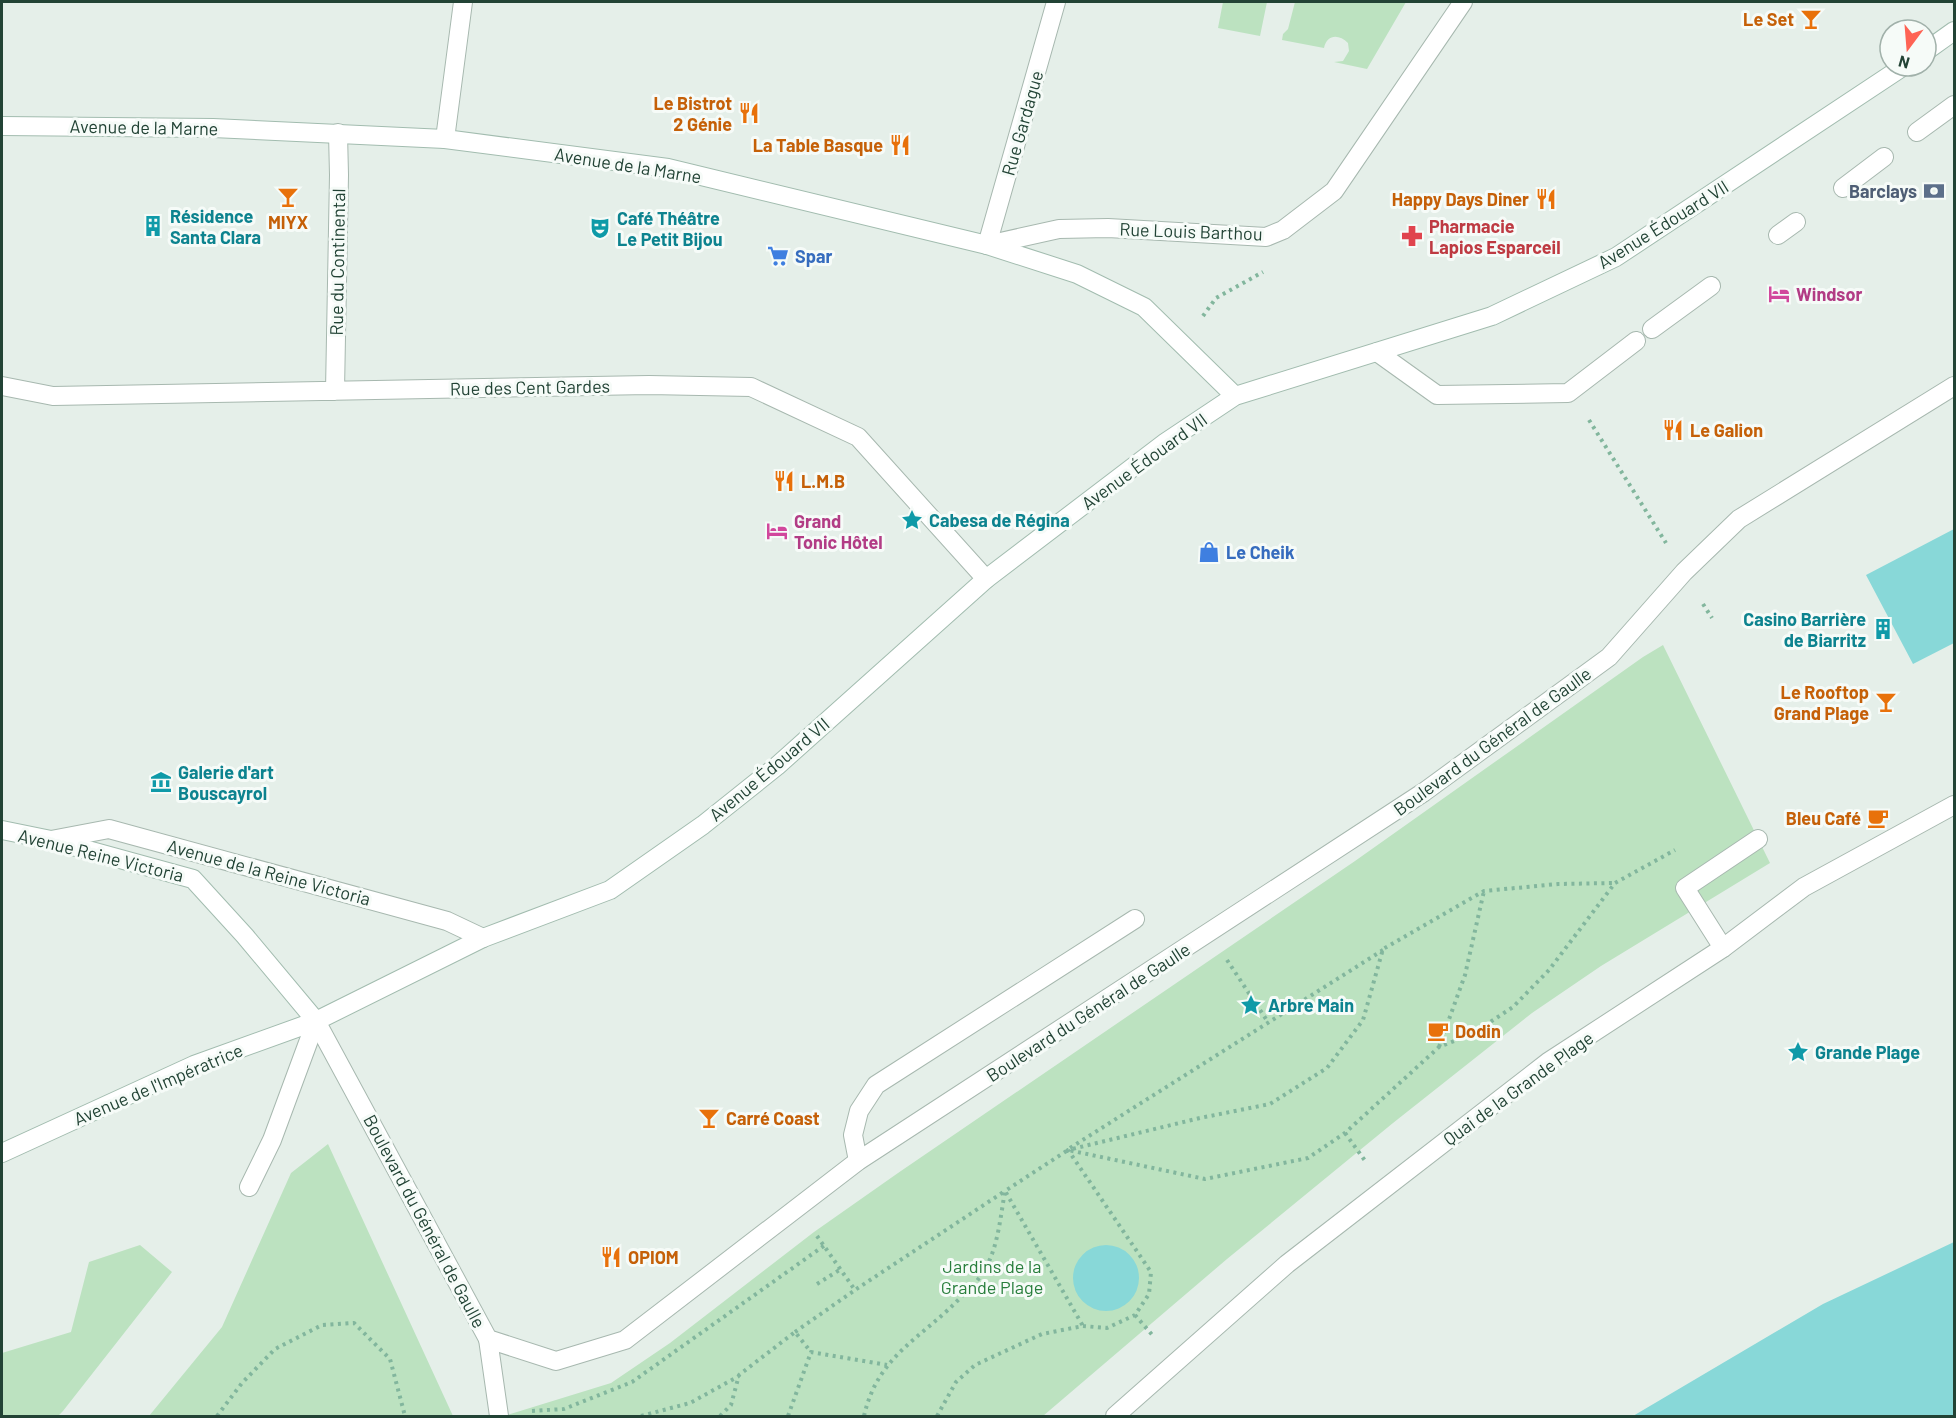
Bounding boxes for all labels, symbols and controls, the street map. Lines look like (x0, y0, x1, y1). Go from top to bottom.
bar icon: Le Set (1799, 7, 1823, 31)
place label: Le Set (1743, 8, 1794, 30)
north arrow (1878, 18, 1938, 78)
text: N (1896, 52, 1911, 73)
street label: Rue Gardague (996, 68, 1048, 178)
place label: Le Bistrot 2 Génie (653, 92, 732, 135)
restaurant icon: Le Bistrot 2 Génie (737, 101, 761, 125)
street label: Avenue de la Marne (70, 115, 218, 139)
restaurant icon: La Table Basque (888, 133, 912, 157)
place label: La Table Basque (753, 134, 883, 156)
street label: Avenue de la Marne (553, 143, 703, 187)
street label: Avenue Édouard VII (1594, 175, 1732, 273)
bank icon: Barclays (1922, 179, 1946, 203)
place label: Barclays (1849, 180, 1917, 202)
bar icon: MIYX (276, 185, 300, 209)
restaurant icon: Happy Days Diner (1534, 187, 1558, 211)
street label: Rue du Continental (325, 188, 349, 336)
place label: Happy Days Diner (1392, 188, 1529, 210)
place label: Résidence Santa Clara (170, 205, 261, 248)
place label: Café Théâtre Le Petit Bijou (617, 207, 723, 250)
place label: MIYX (268, 211, 308, 233)
building icon: Résidence Santa Clara (141, 214, 165, 238)
place label: Pharmacie Lapios Esparceil (1429, 215, 1561, 258)
theatre icon: Café Théâtre Le Petit Bijou (588, 216, 612, 240)
street label: Rue Louis Barthou (1119, 218, 1263, 244)
pharmacy icon: Pharmacie Lapios Esparceil (1400, 224, 1424, 248)
supermarket icon: Spar (766, 244, 790, 268)
place label: Spar (795, 245, 832, 267)
hotel icon: Windsor (1767, 282, 1791, 306)
place label: Windsor (1796, 283, 1862, 305)
street label: Rue des Cent Gardes (450, 375, 610, 399)
street label: Avenue Édouard VII (1077, 408, 1211, 514)
restaurant icon: Le Galion (1661, 418, 1685, 442)
place label: Le Galion (1690, 419, 1763, 441)
restaurant icon: L.M.B (772, 469, 796, 493)
place label: L.M.B (801, 470, 845, 492)
place icon: Cabesa de Régina (900, 508, 924, 532)
place label: Cabesa de Régina (929, 509, 1070, 531)
place label: Grand Tonic Hôtel (794, 510, 883, 553)
hotel icon: Grand Tonic Hôtel (765, 519, 789, 543)
shop icon: Le Cheik (1197, 540, 1221, 564)
place label: Le Cheik (1226, 541, 1295, 563)
place label: Casino Barrière de Biarritz (1743, 608, 1866, 651)
building icon: Casino Barrière de Biarritz (1871, 617, 1895, 641)
street label: Boulevard du Général de Gaulle (1389, 662, 1595, 820)
place label: Le Rooftop Grand Plage (1774, 681, 1869, 724)
bar icon: Le Rooftop Grand Plage (1874, 690, 1898, 714)
street label: Avenue Édouard VII (704, 712, 834, 826)
place label: Galerie d'art Bouscayrol (178, 761, 274, 804)
museum icon: Galerie d'art Bouscayrol (149, 770, 173, 794)
cafe icon: Bleu Café (1866, 806, 1890, 830)
place label: Bleu Café (1786, 807, 1861, 829)
street label: Avenue Reine Victoria (16, 824, 186, 886)
street label: Avenue de la Reine Victoria (165, 834, 373, 910)
street label: Boulevard du Général de Gaulle (982, 938, 1194, 1086)
place icon: Arbre Main (1239, 993, 1263, 1017)
place label: Arbre Main (1268, 994, 1354, 1016)
cafe icon: Dodin (1426, 1019, 1450, 1043)
place label: Dodin (1455, 1020, 1501, 1042)
street label: Quai de la Grande Plage (1439, 1026, 1597, 1150)
street label: Avenue de l'Impératrice (70, 1038, 246, 1130)
place icon: Grande Plage (1786, 1040, 1810, 1064)
place label: Grande Plage (1815, 1041, 1920, 1063)
bar icon: Carré Coast (697, 1106, 721, 1130)
place label: Carré Coast (726, 1107, 820, 1129)
street label: Boulevard du Général de Gaulle (359, 1110, 491, 1332)
restaurant icon: OPIOM (599, 1245, 623, 1269)
place label: OPIOM (628, 1246, 679, 1268)
park label: Jardins de la Grande Plage (941, 1255, 1043, 1298)

